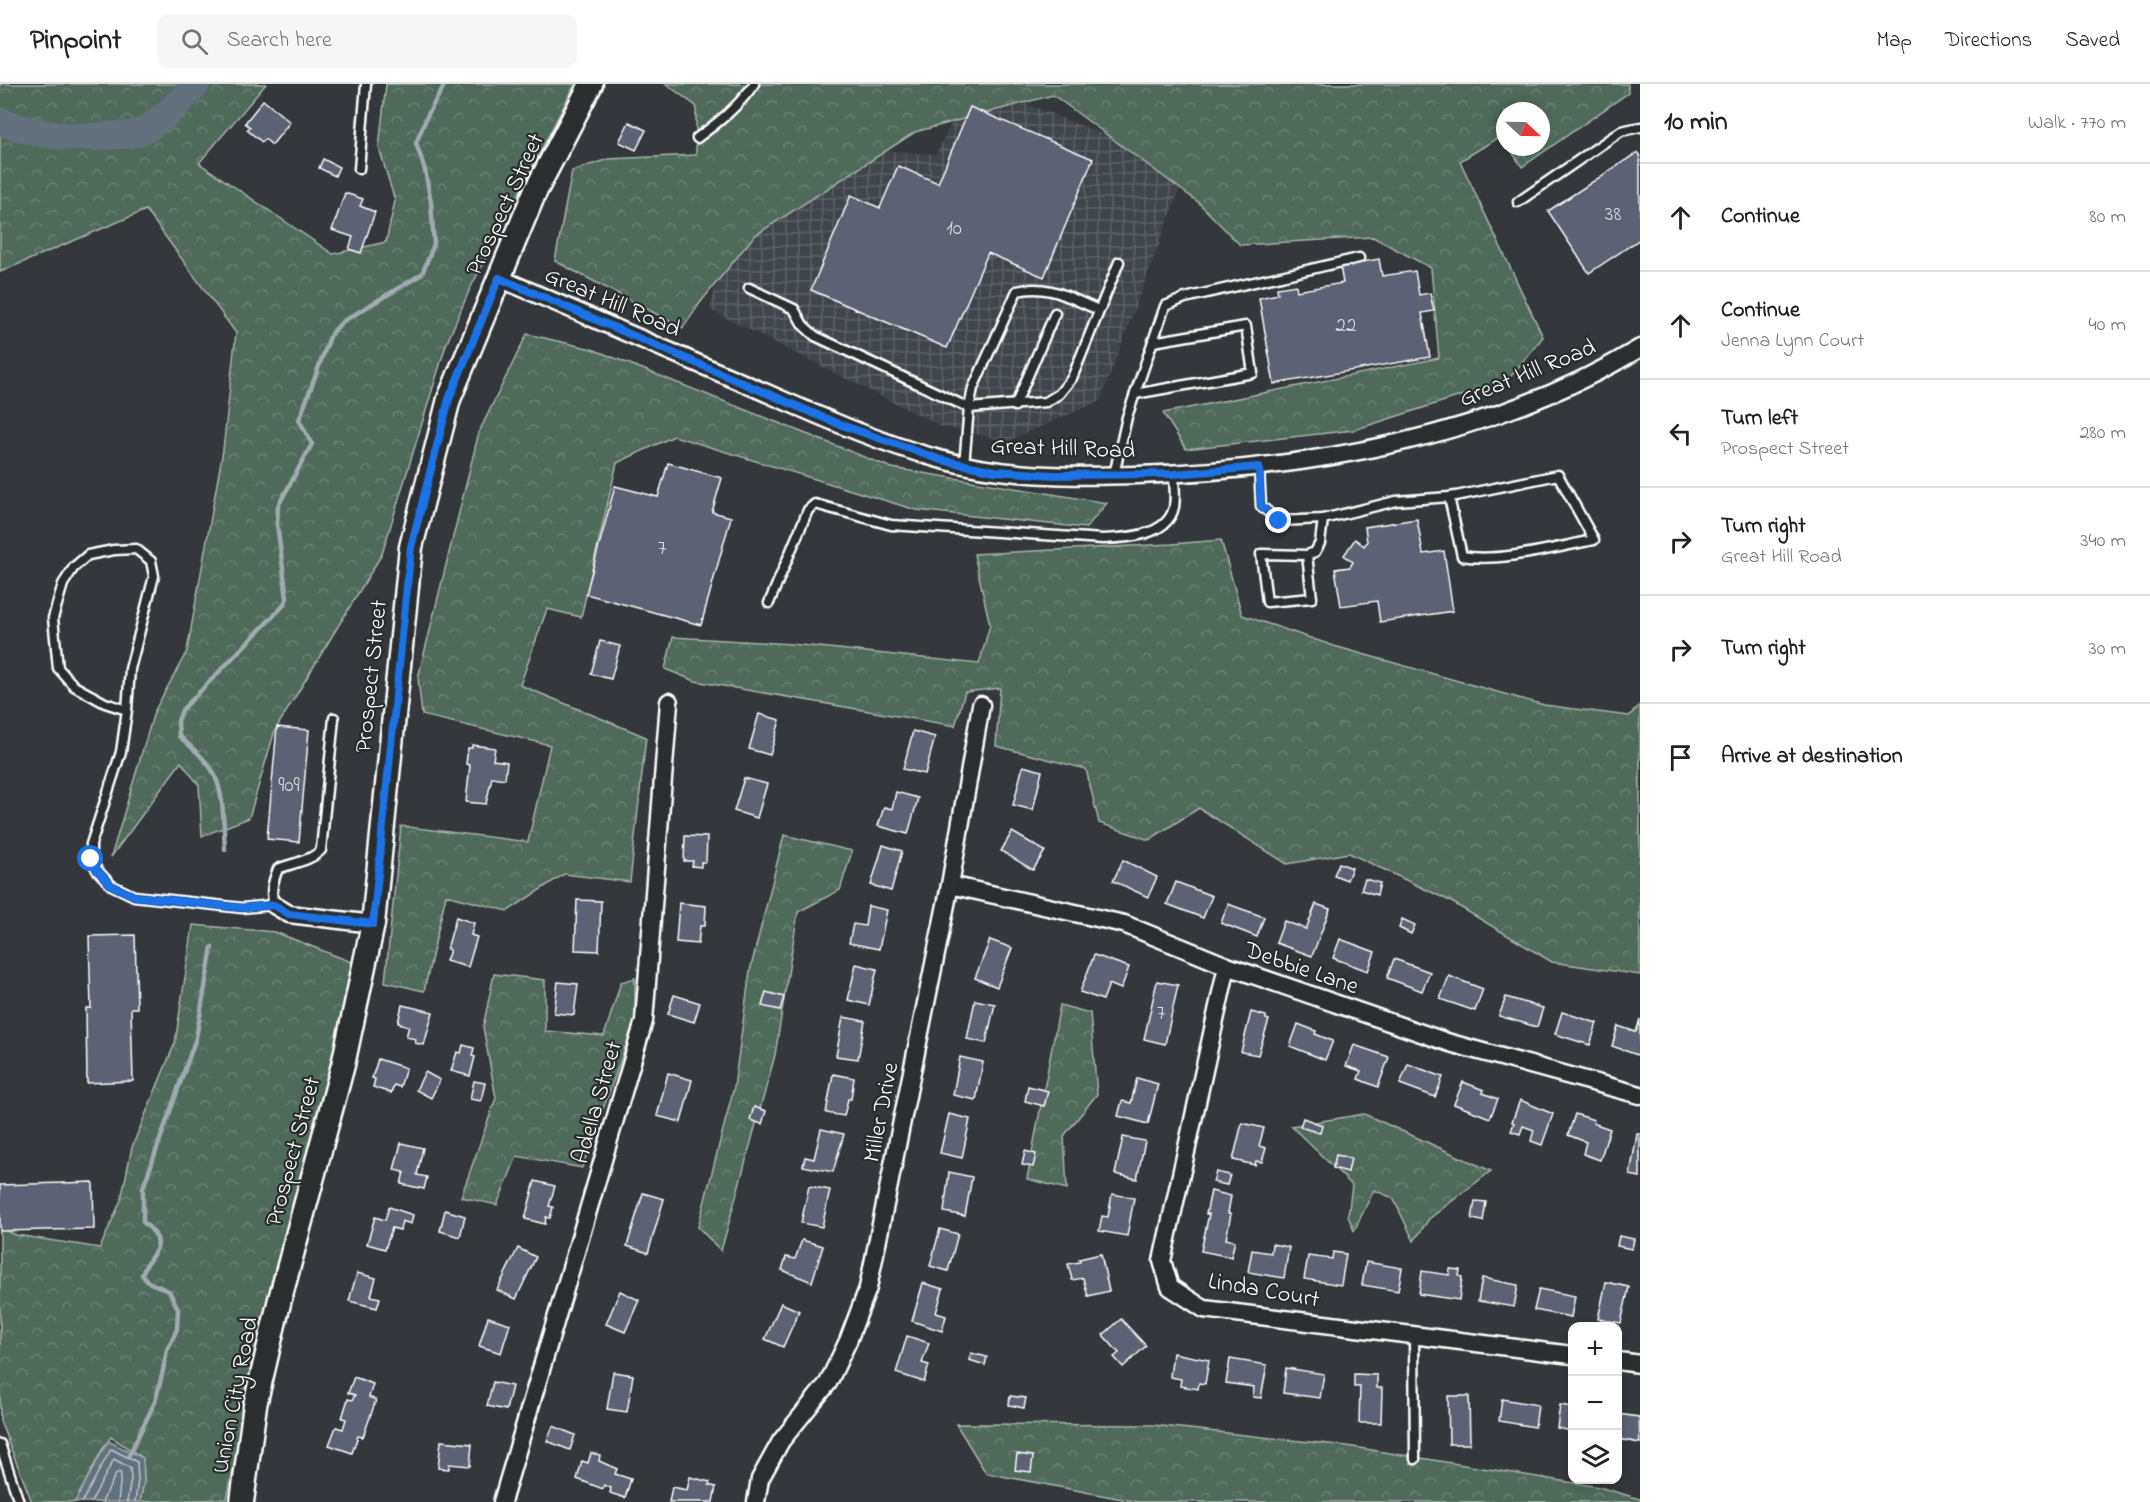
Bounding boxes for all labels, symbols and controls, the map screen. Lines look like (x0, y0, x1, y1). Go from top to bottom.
search box (157, 14, 577, 68)
text: Pinpoint (30, 21, 121, 62)
icon: search (178, 25, 211, 58)
text: Search here (226, 25, 332, 57)
text: Map (1876, 26, 1912, 56)
text: Directions (1945, 26, 2032, 56)
text: Saved (2065, 26, 2120, 56)
north arrow (1496, 102, 1550, 156)
text: 10 min (1664, 104, 1728, 142)
text: Walk · 770 m (2028, 109, 2126, 138)
street label: Prospect Street (458, 128, 555, 282)
house number: 38 (1605, 200, 1621, 230)
icon: ahead (1664, 201, 1697, 234)
text: Continue (1721, 201, 1800, 233)
text: 80 m (2089, 203, 2126, 232)
house number: 10 (946, 214, 962, 244)
street label: Great Hill Road (539, 259, 686, 348)
text: Continue (1721, 295, 1800, 327)
icon: ahead (1664, 309, 1697, 342)
house number: 22 (1336, 311, 1356, 341)
text: 40 m (2089, 311, 2126, 340)
text: Jenna Lynn Court (1721, 327, 1864, 356)
street label: Great Hill Road (1454, 331, 1602, 418)
text: Turn left (1721, 403, 1798, 435)
icon: left (1664, 417, 1697, 450)
text: 280 m (2079, 419, 2126, 448)
street label: Great Hill Road (990, 429, 1136, 470)
text: Prospect Street (1721, 435, 1849, 464)
route end (1265, 507, 1291, 533)
text: Turn right (1721, 511, 1806, 543)
icon: right (1664, 525, 1697, 558)
text: 340 m (2080, 527, 2126, 556)
house number: 7 (658, 534, 667, 564)
text: Great Hill Road (1721, 543, 1842, 572)
street label: Prospect Street (347, 598, 398, 754)
icon: right (1664, 633, 1697, 666)
text: Turn right (1721, 633, 1806, 665)
text: 30 m (2089, 635, 2126, 664)
icon: arrive (1664, 741, 1697, 774)
text: Arrive at destination (1721, 741, 1903, 773)
house number: 909 (278, 771, 301, 801)
route start (77, 845, 103, 871)
street label: Debbie Lane (1239, 933, 1363, 1005)
house number: 7 (1157, 999, 1166, 1029)
street label: Adella Street (564, 1037, 633, 1168)
street label: Miller Drive (856, 1059, 909, 1166)
street label: Prospect Street (258, 1073, 331, 1230)
street label: Linda Court (1205, 1264, 1322, 1318)
street label: Union City Road (204, 1314, 270, 1477)
map controls (1568, 1322, 1622, 1484)
button: + (1568, 1322, 1622, 1376)
button: − (1568, 1376, 1622, 1430)
button: layers (1568, 1430, 1622, 1484)

